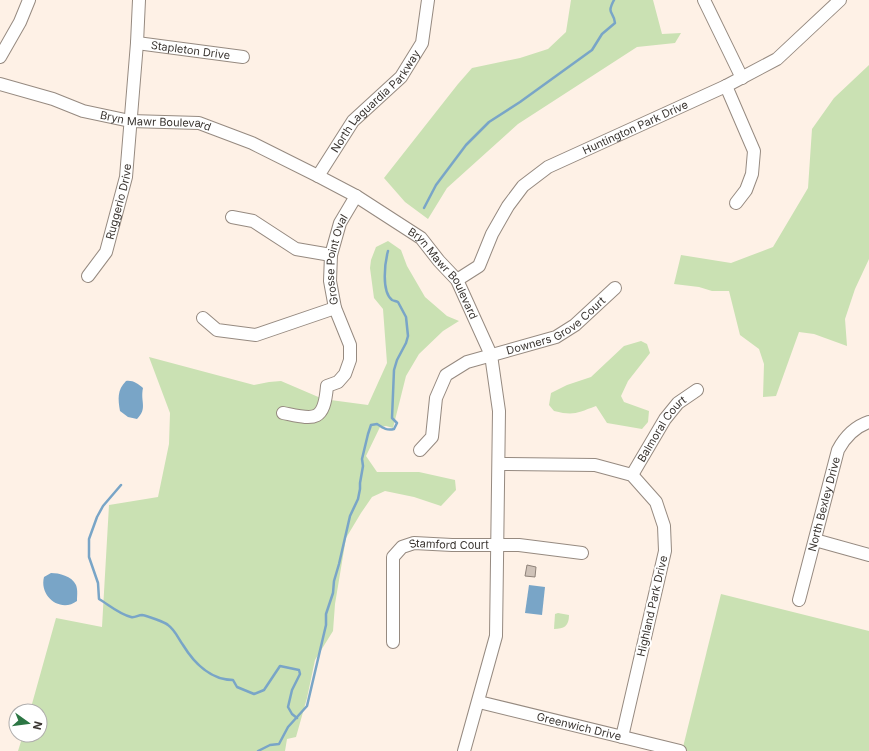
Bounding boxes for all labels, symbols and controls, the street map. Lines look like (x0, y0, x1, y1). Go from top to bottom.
street label: Stapleton Drive (150, 38, 231, 62)
street label: North Laguardia Parkway (328, 47, 423, 155)
street label: Huntington Park Drive (580, 97, 690, 157)
street label: Bryn Mawr Boulevard (99, 108, 213, 134)
street label: Ruggerio Drive (103, 163, 134, 241)
street label: Grosse Point Oval (323, 211, 351, 306)
street label: Bryn Mawr Boulevard (405, 224, 481, 321)
street label: Downers Grove Court (505, 293, 608, 358)
street label: Balmoral Court (634, 392, 689, 465)
street label: North Bexley Drive (805, 455, 843, 553)
street label: Stamford Court (407, 536, 489, 552)
street label: Highland Park Drive (634, 554, 670, 658)
north arrow (8, 703, 48, 743)
street label: Greenwich Drive (535, 709, 623, 743)
text: N (30, 720, 46, 731)

